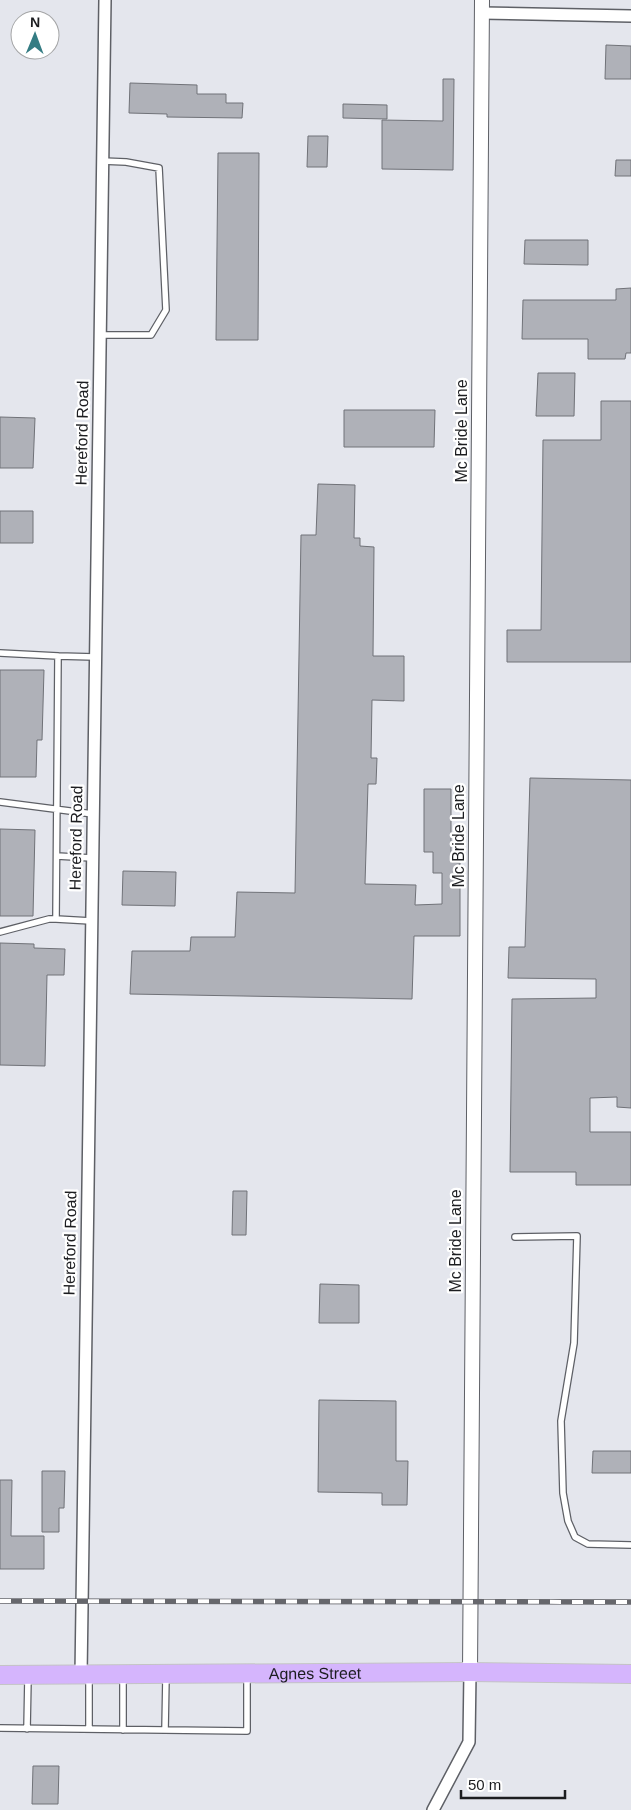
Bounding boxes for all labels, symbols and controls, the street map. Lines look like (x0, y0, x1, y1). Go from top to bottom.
north arrow (10, 10, 60, 60)
text: N (30, 14, 40, 30)
street label: Mc Bride Lane (453, 379, 470, 483)
street label: Hereford Road (73, 380, 91, 486)
street label: Mc Bride Lane (450, 784, 467, 888)
street label: Hereford Road (67, 785, 85, 891)
street label: Mc Bride Lane (447, 1189, 464, 1293)
street label: Hereford Road (61, 1190, 79, 1296)
street label: Agnes Street (269, 1664, 362, 1682)
scale bar (461, 1768, 565, 1800)
text: 50 m (468, 1776, 501, 1793)

